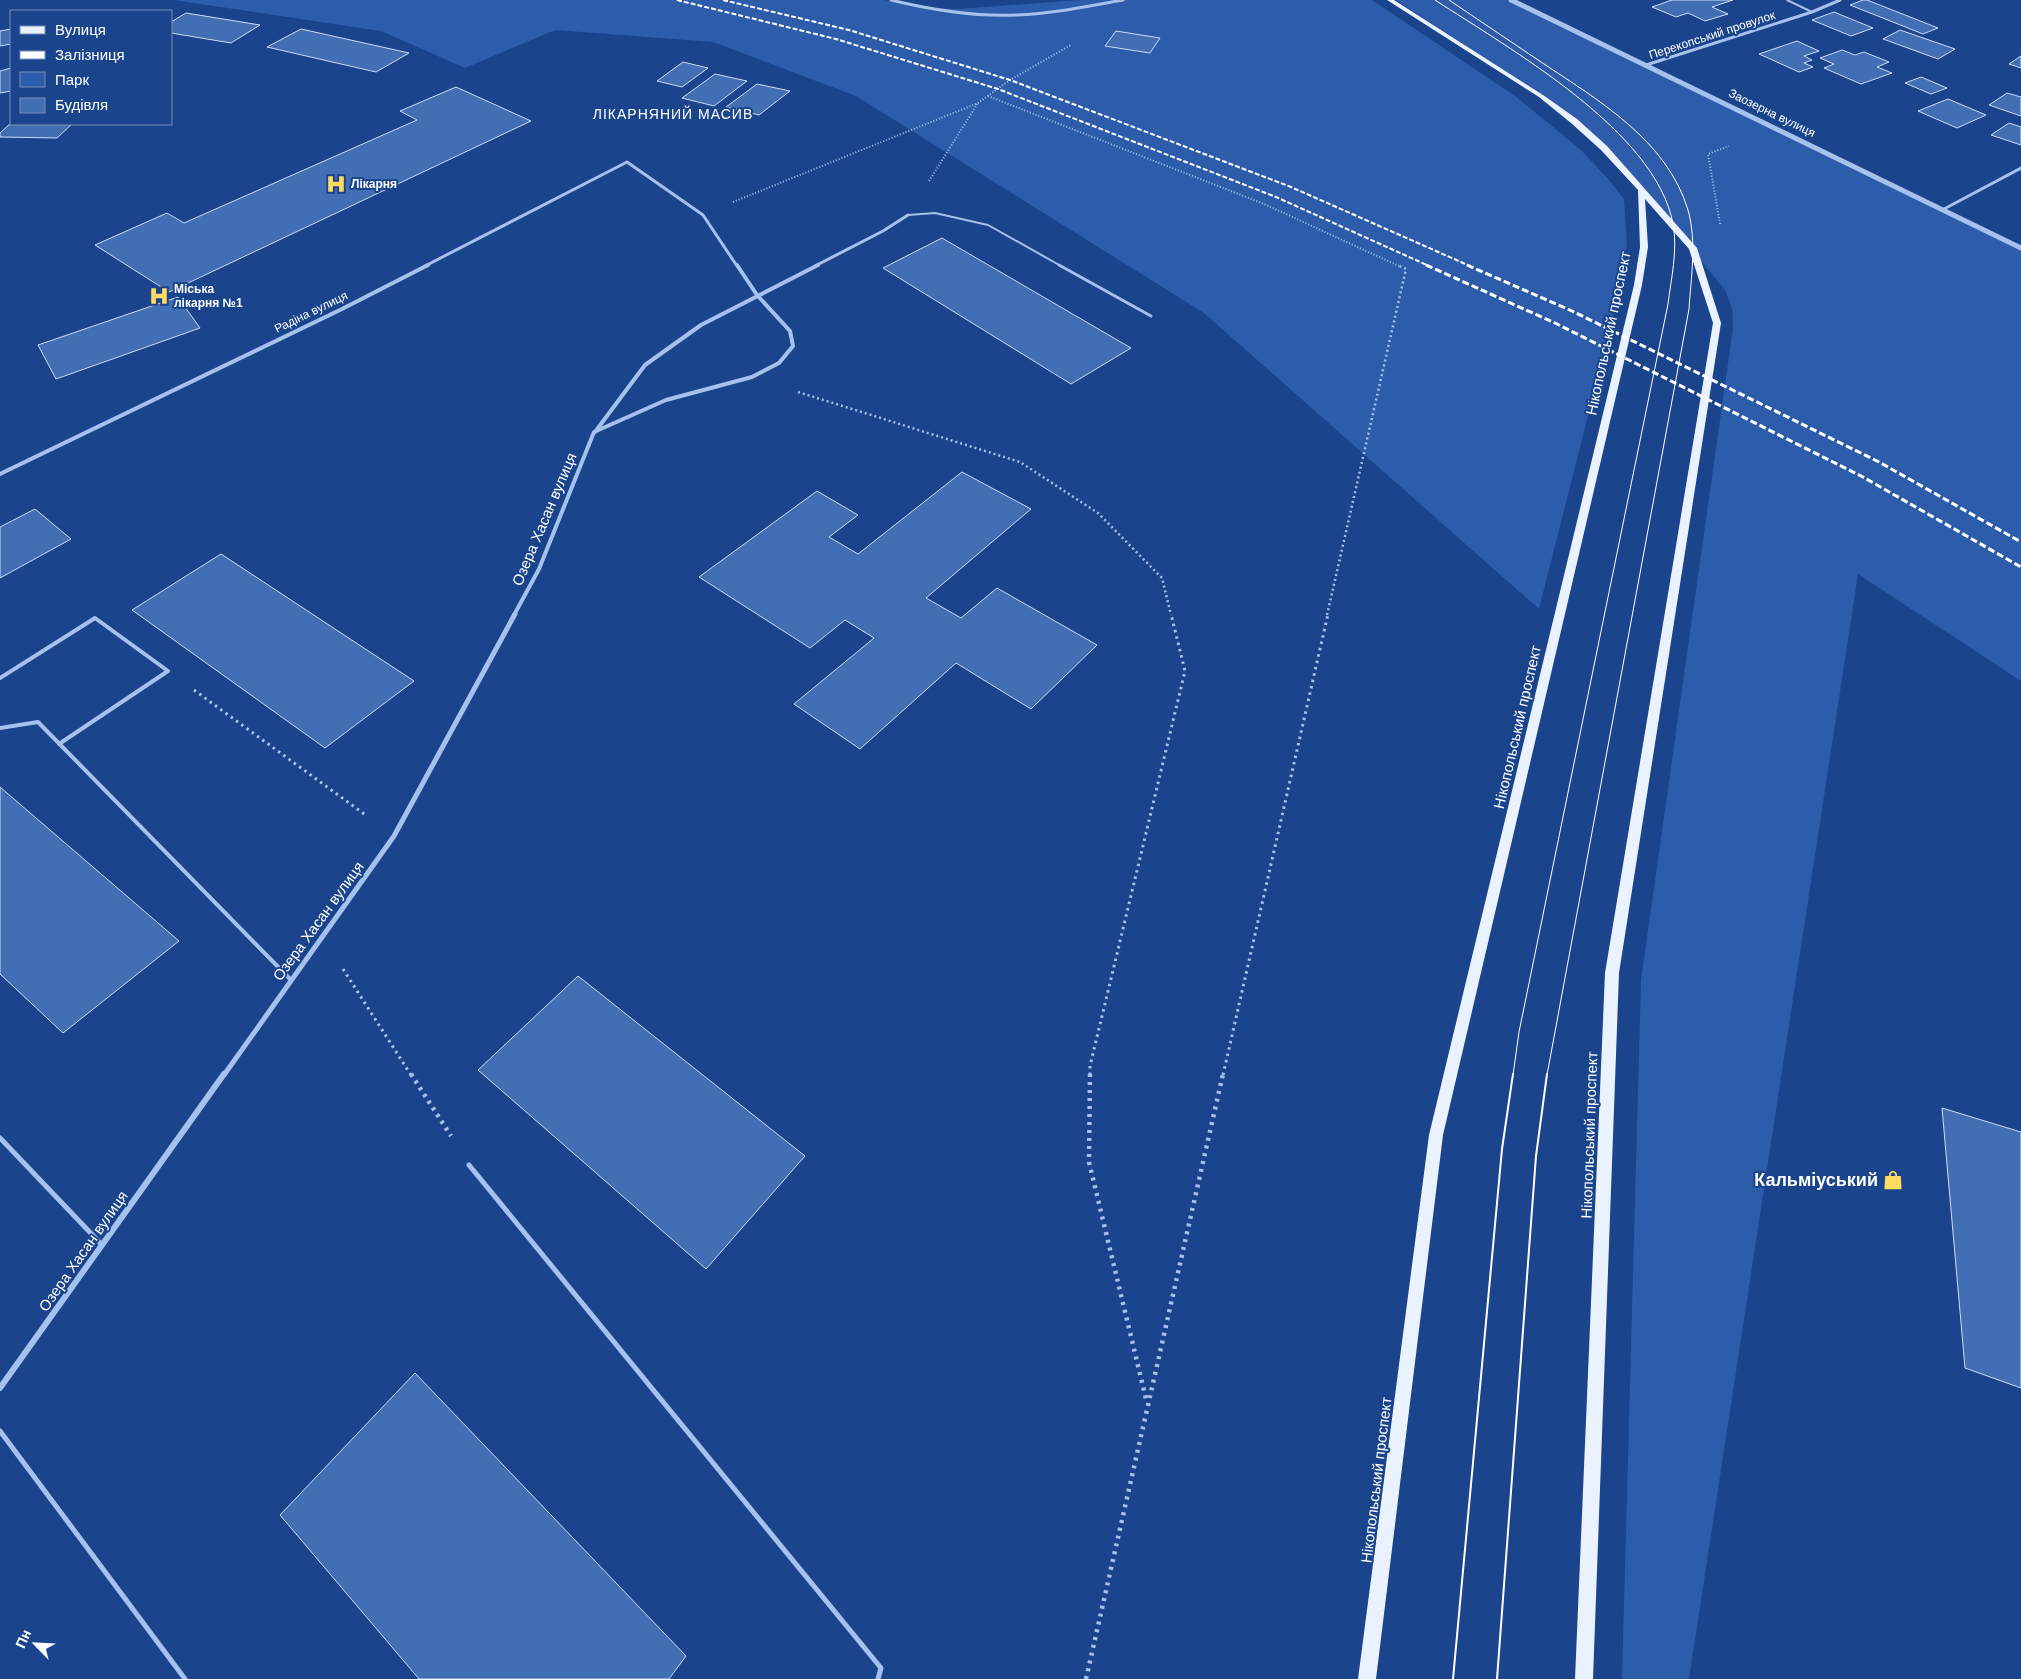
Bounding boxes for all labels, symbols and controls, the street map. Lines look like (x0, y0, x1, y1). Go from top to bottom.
street label: Перекопський провулок (1647, 8, 1778, 62)
legend (10, 10, 172, 125)
text: Вулиця (55, 21, 106, 38)
text: Залізниця (55, 46, 125, 63)
text: Парк (55, 71, 89, 88)
street label: Заозерна вулиця (1726, 86, 1818, 140)
text: Будівля (55, 96, 108, 113)
district label: ЛІКАРНЯНИЙ МАСИВ (593, 105, 753, 122)
hospital icon: Лікарня (325, 173, 347, 195)
place label: Лікарня (351, 177, 397, 191)
street label: Нікопольський проспект (1582, 249, 1634, 417)
place label: Міська лікарня №1 (174, 282, 243, 310)
hospital icon: Міська лікарня №1 (148, 285, 170, 307)
street label: Радіна вулиця (272, 288, 350, 336)
street label: Озера Хасан вулиця (508, 450, 580, 588)
street label: Нікопольський проспект (1490, 644, 1544, 810)
street label: Озера Хасан вулиця (269, 858, 367, 984)
street label: Нікопольський проспект (1578, 1051, 1600, 1219)
shop icon: Кальміуський (1882, 1169, 1904, 1191)
place label: Кальміуський (1754, 1170, 1878, 1190)
street label: Озера Хасан вулиця (35, 1188, 131, 1314)
street label: Нікопольський проспект (1357, 1396, 1395, 1564)
north arrow (10, 1619, 60, 1669)
text: Пн (12, 1627, 34, 1650)

